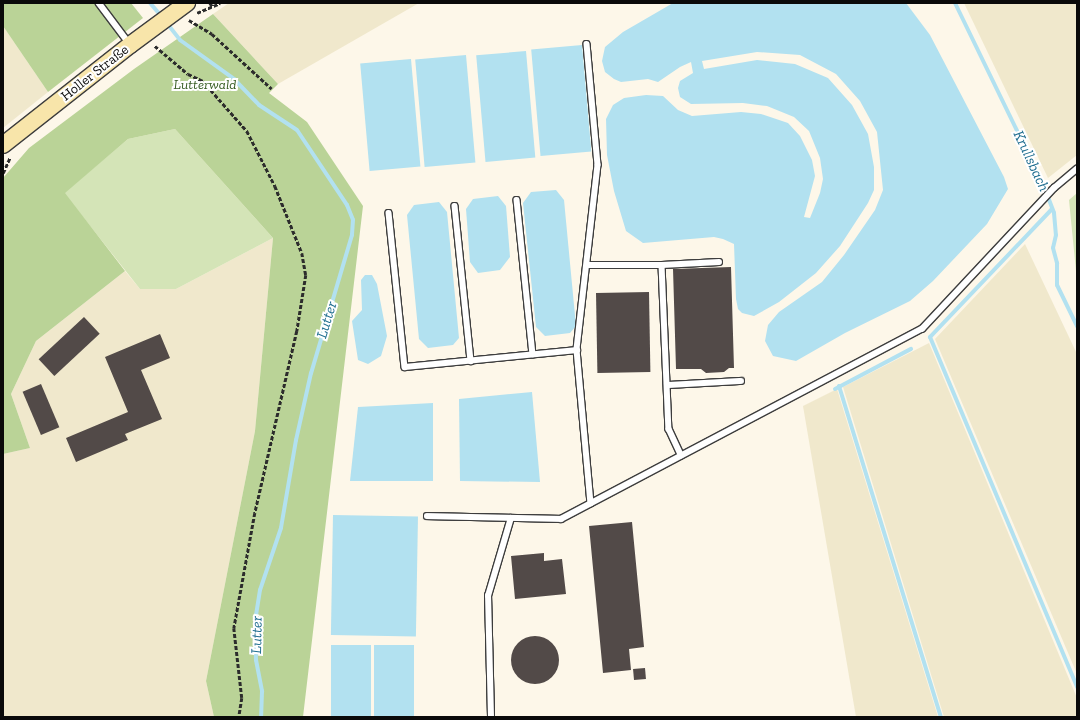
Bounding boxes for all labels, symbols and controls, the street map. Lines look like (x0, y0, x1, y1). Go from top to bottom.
street label: Holler Straße (58, 41, 132, 105)
park label: Lutterwald (174, 77, 236, 93)
water label: Krullsbach (1009, 128, 1053, 194)
water label: Lutter (313, 299, 341, 341)
water label: Lutter (248, 616, 266, 654)

